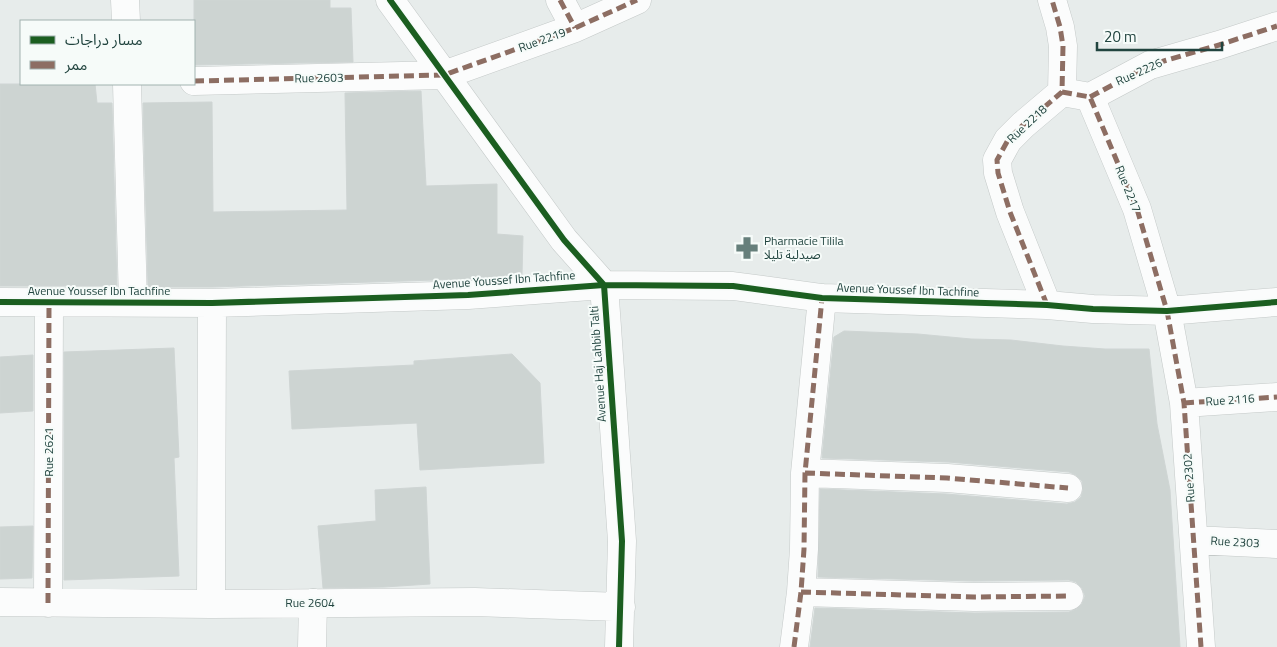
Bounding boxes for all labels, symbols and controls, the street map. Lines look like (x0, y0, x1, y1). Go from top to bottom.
legend (20, 20, 195, 85)
scale bar (1097, 20, 1222, 52)
street label: Rue 2219 (515, 22, 569, 57)
text: 20 m (1104, 25, 1137, 48)
text: مسار دراجات (65, 28, 143, 51)
text: ممر (64, 53, 88, 76)
street label: Rue 2226 (1112, 53, 1165, 90)
street label: Rue 2603 (294, 68, 344, 87)
street label: Rue 2218 (1002, 100, 1051, 147)
street label: Rue 2217 (1110, 162, 1147, 215)
place label: Pharmacie Tilila صيدلية تليلا (764, 231, 843, 264)
pharmacy icon: Pharmacie Tilila صيدلية تليلا (734, 235, 760, 261)
street label: Avenue Youssef Ibn Tachfine (432, 265, 576, 294)
street label: Avenue Youssef Ibn Tachfine (836, 278, 980, 301)
street label: Avenue Youssef Ibn Tachfine (28, 281, 170, 300)
street label: Avenue Haj Lahbib Talti (584, 305, 611, 423)
street label: Rue 2116 (1205, 388, 1255, 411)
street label: Rue 2621 (39, 427, 58, 477)
street label: Rue 2302 (1177, 453, 1200, 503)
street label: Rue 2303 (1210, 531, 1260, 552)
street label: Rue 2604 (285, 593, 335, 612)

